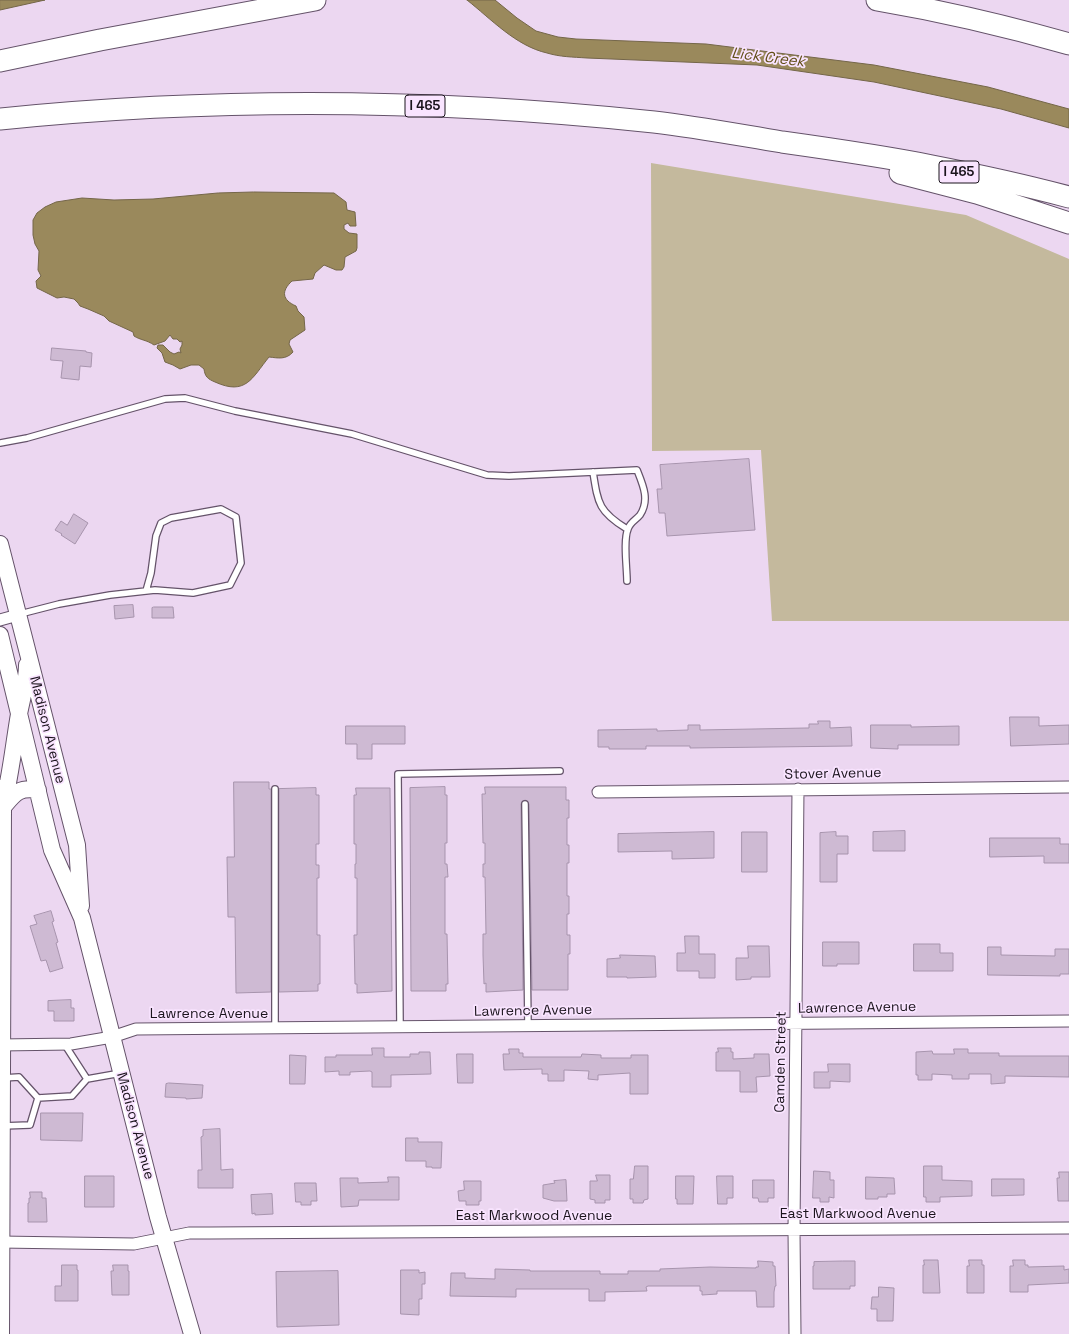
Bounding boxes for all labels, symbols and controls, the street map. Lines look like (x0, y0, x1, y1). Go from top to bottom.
water label: Lick Creek (730, 45, 806, 71)
road number: I 465 (405, 95, 445, 117)
road number: I 465 (939, 161, 979, 183)
street label: Madison Avenue (26, 675, 68, 785)
street label: Stover Avenue (784, 765, 882, 783)
street label: Lawrence Avenue (798, 999, 916, 1017)
street label: Lawrence Avenue (474, 1002, 592, 1020)
street label: Lawrence Avenue (150, 1006, 268, 1022)
street label: Camden Street (772, 1011, 790, 1113)
street label: Madison Avenue (113, 1071, 157, 1181)
street label: East Markwood Avenue (780, 1206, 936, 1222)
street label: East Markwood Avenue (456, 1208, 612, 1224)

